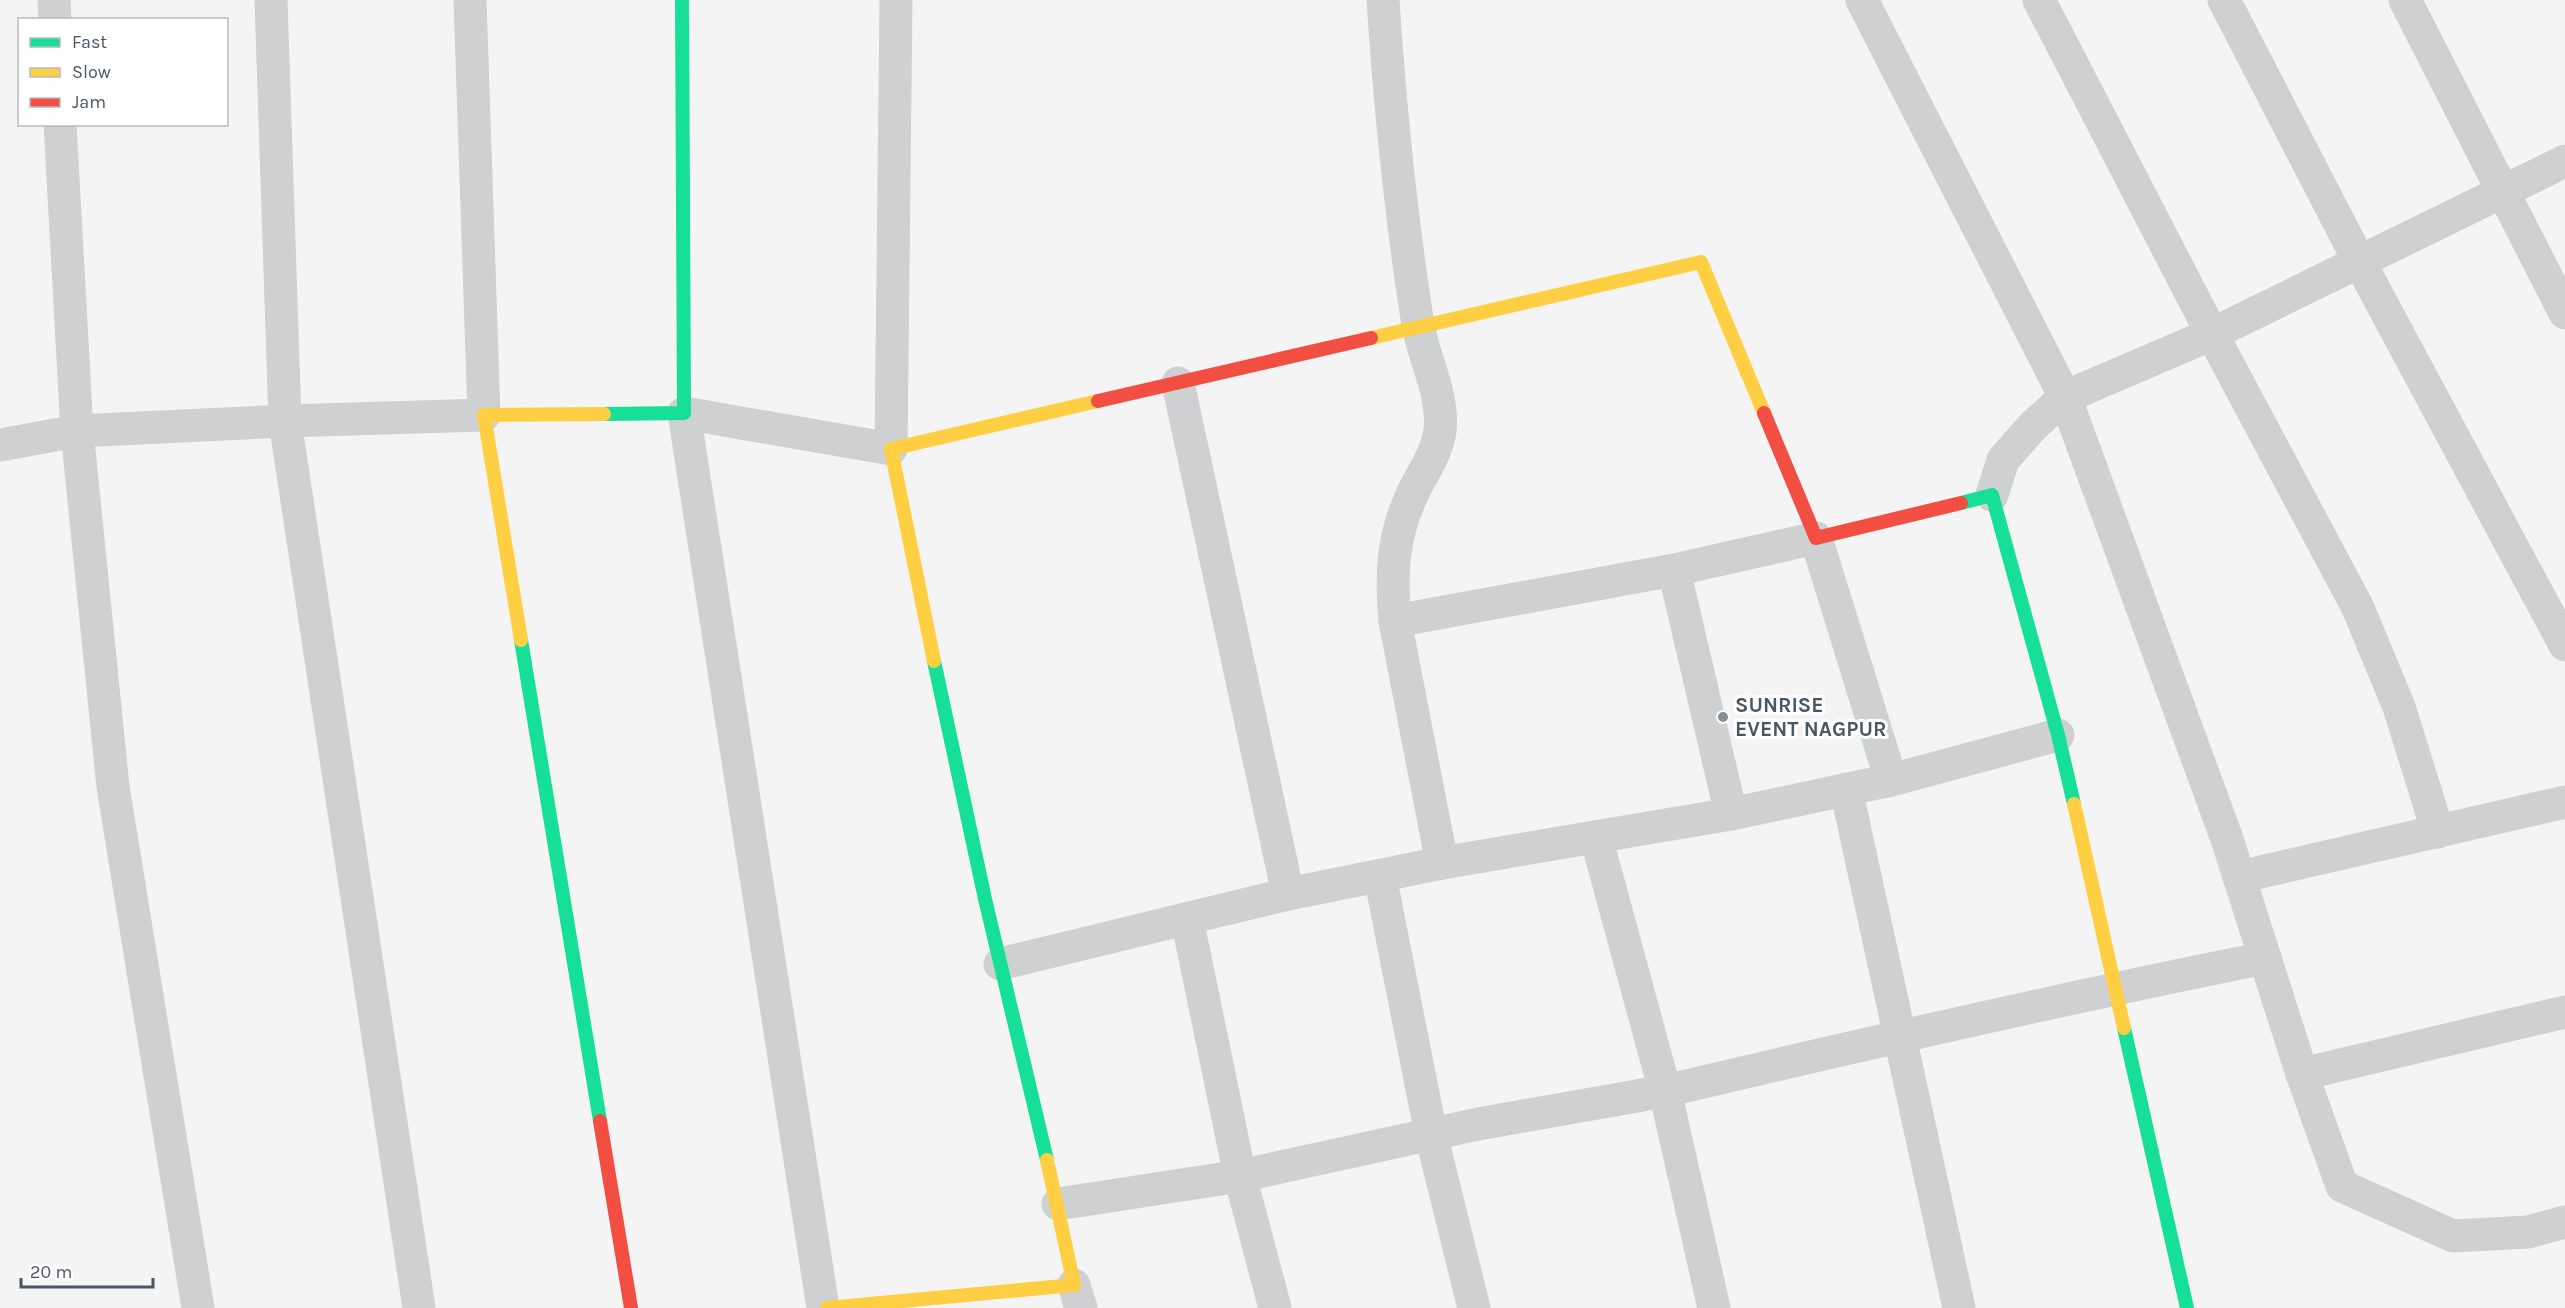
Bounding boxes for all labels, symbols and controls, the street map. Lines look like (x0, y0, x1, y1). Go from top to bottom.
legend (18, 18, 228, 126)
text: Fast (72, 31, 107, 53)
text: Slow (72, 61, 111, 83)
text: Jam (72, 91, 106, 113)
place label: SUNRISE EVENT NAGPUR (1735, 693, 1886, 741)
marker: SUNRISE EVENT NAGPUR (1716, 710, 1730, 724)
scale bar (21, 1251, 153, 1289)
text: 20 m (30, 1261, 72, 1283)

